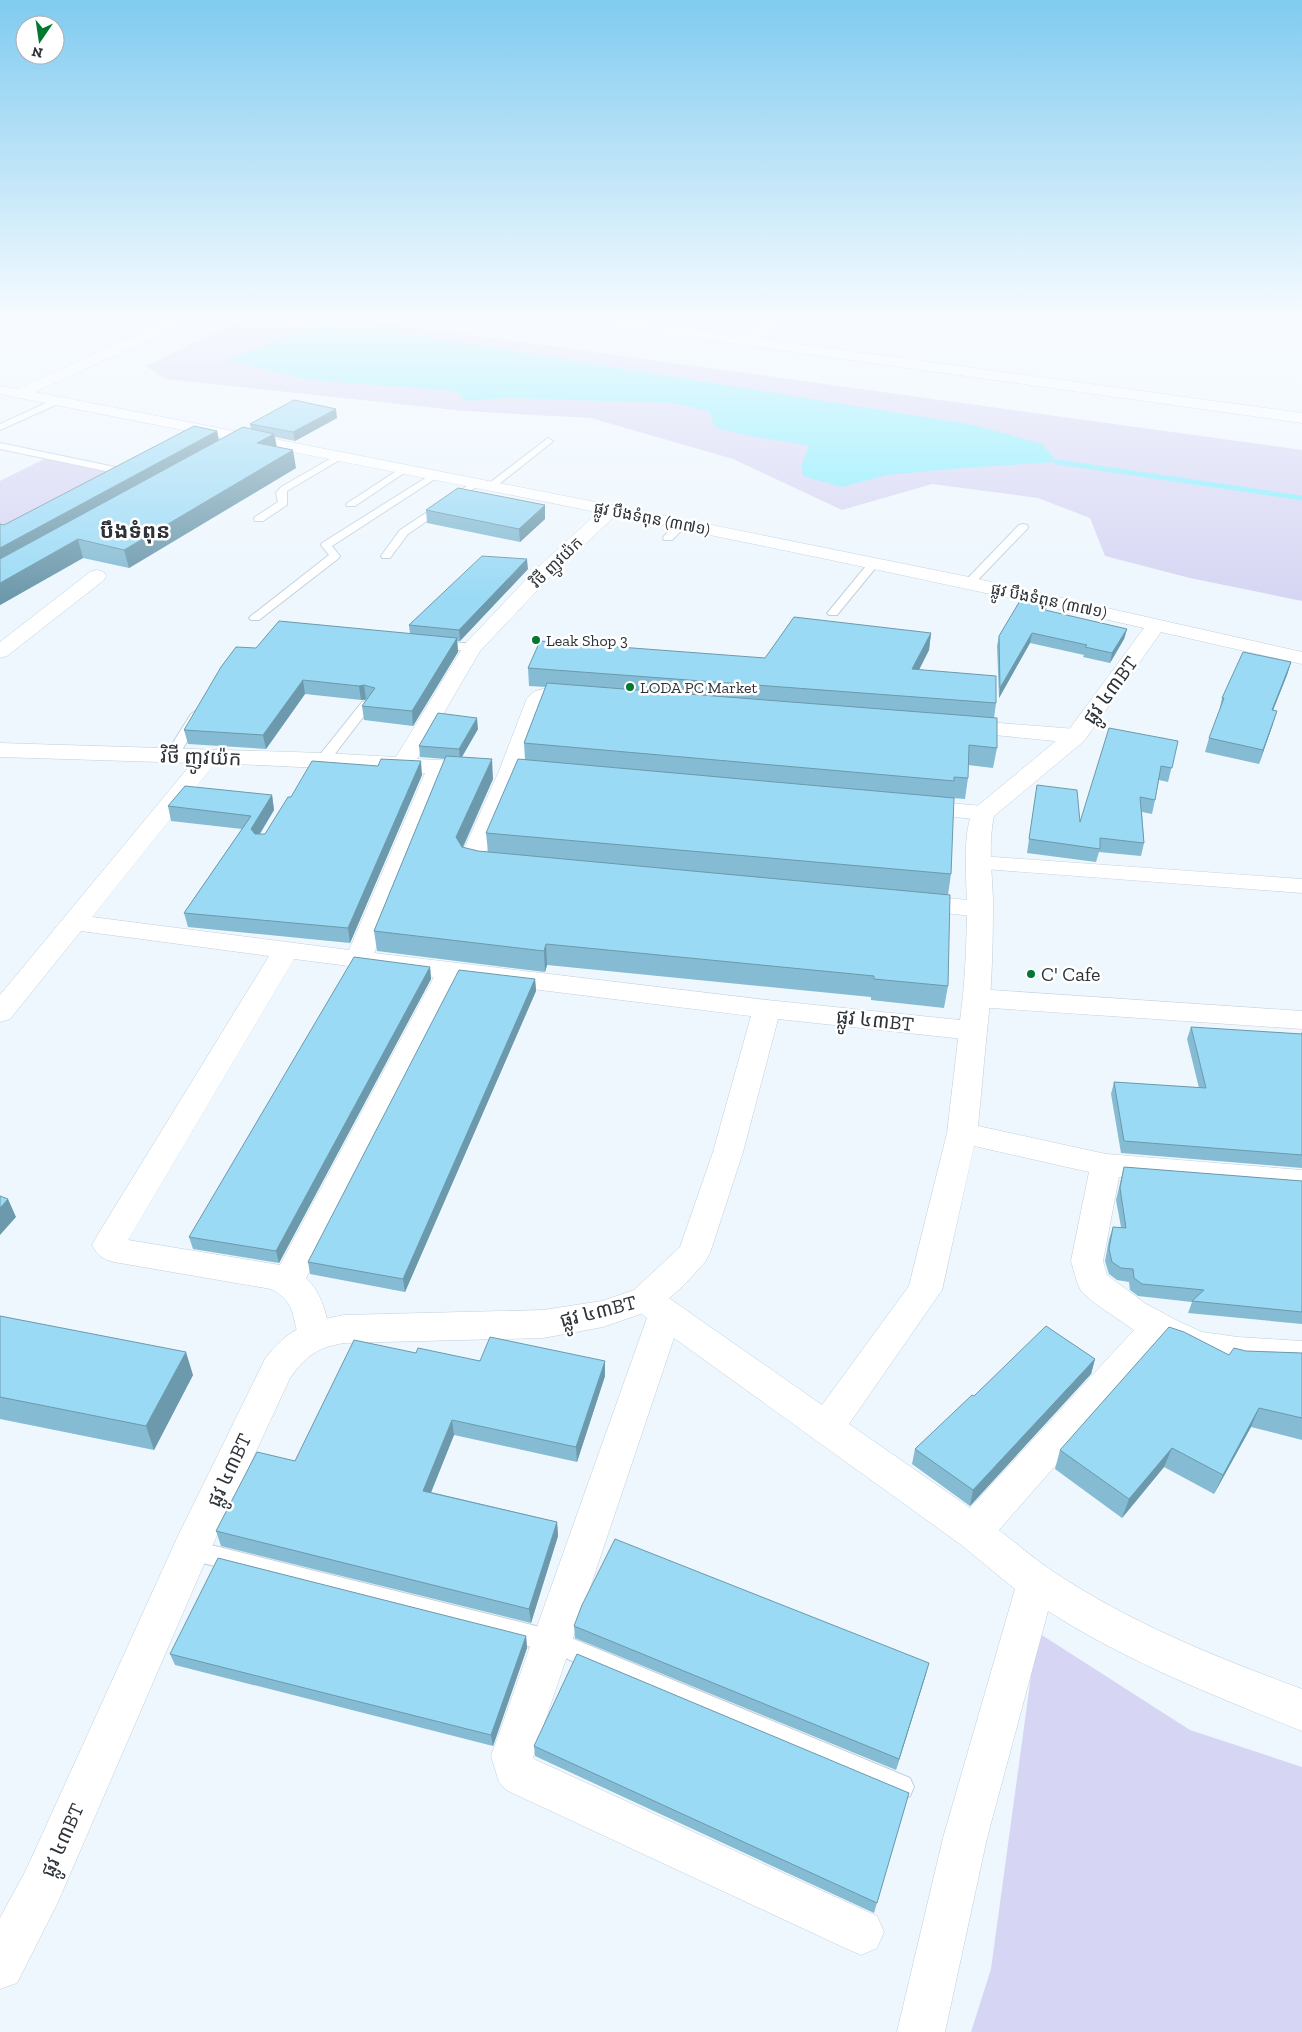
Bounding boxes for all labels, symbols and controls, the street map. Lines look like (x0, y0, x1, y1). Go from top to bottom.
north arrow (15, 15, 65, 65)
text: N (30, 43, 44, 62)
street label: ផ្លូវ បឹងទំពុន (៣៧១) (591, 497, 712, 544)
district label: បឹងទំពុន (100, 518, 170, 544)
street label: វិថី ញូវយ៉ក (525, 532, 589, 595)
street label: ផ្លូវ បឹងទំពុន (៣៧១) (988, 578, 1109, 627)
place label: Leak Shop 3 (546, 631, 628, 650)
marker: Leak Shop 3 (530, 634, 542, 646)
street label: ផ្លូវ ៤៣BT (1077, 651, 1148, 733)
place label: LODA PC Market (640, 678, 757, 697)
marker: LODA PC Market (624, 681, 636, 693)
street label: វិថី ញូវយ៉ក (160, 743, 242, 777)
place label: C' Cafe (1041, 962, 1101, 986)
marker: C' Cafe (1025, 968, 1037, 980)
street label: ផ្លូវ ៤៣BT (834, 1004, 915, 1043)
street label: ផ្លូវ ៤៣BT (557, 1290, 641, 1339)
street label: ផ្លូវ ៤៣BT (202, 1430, 263, 1513)
street label: ផ្លូវ ៤៣BT (35, 1799, 95, 1883)

